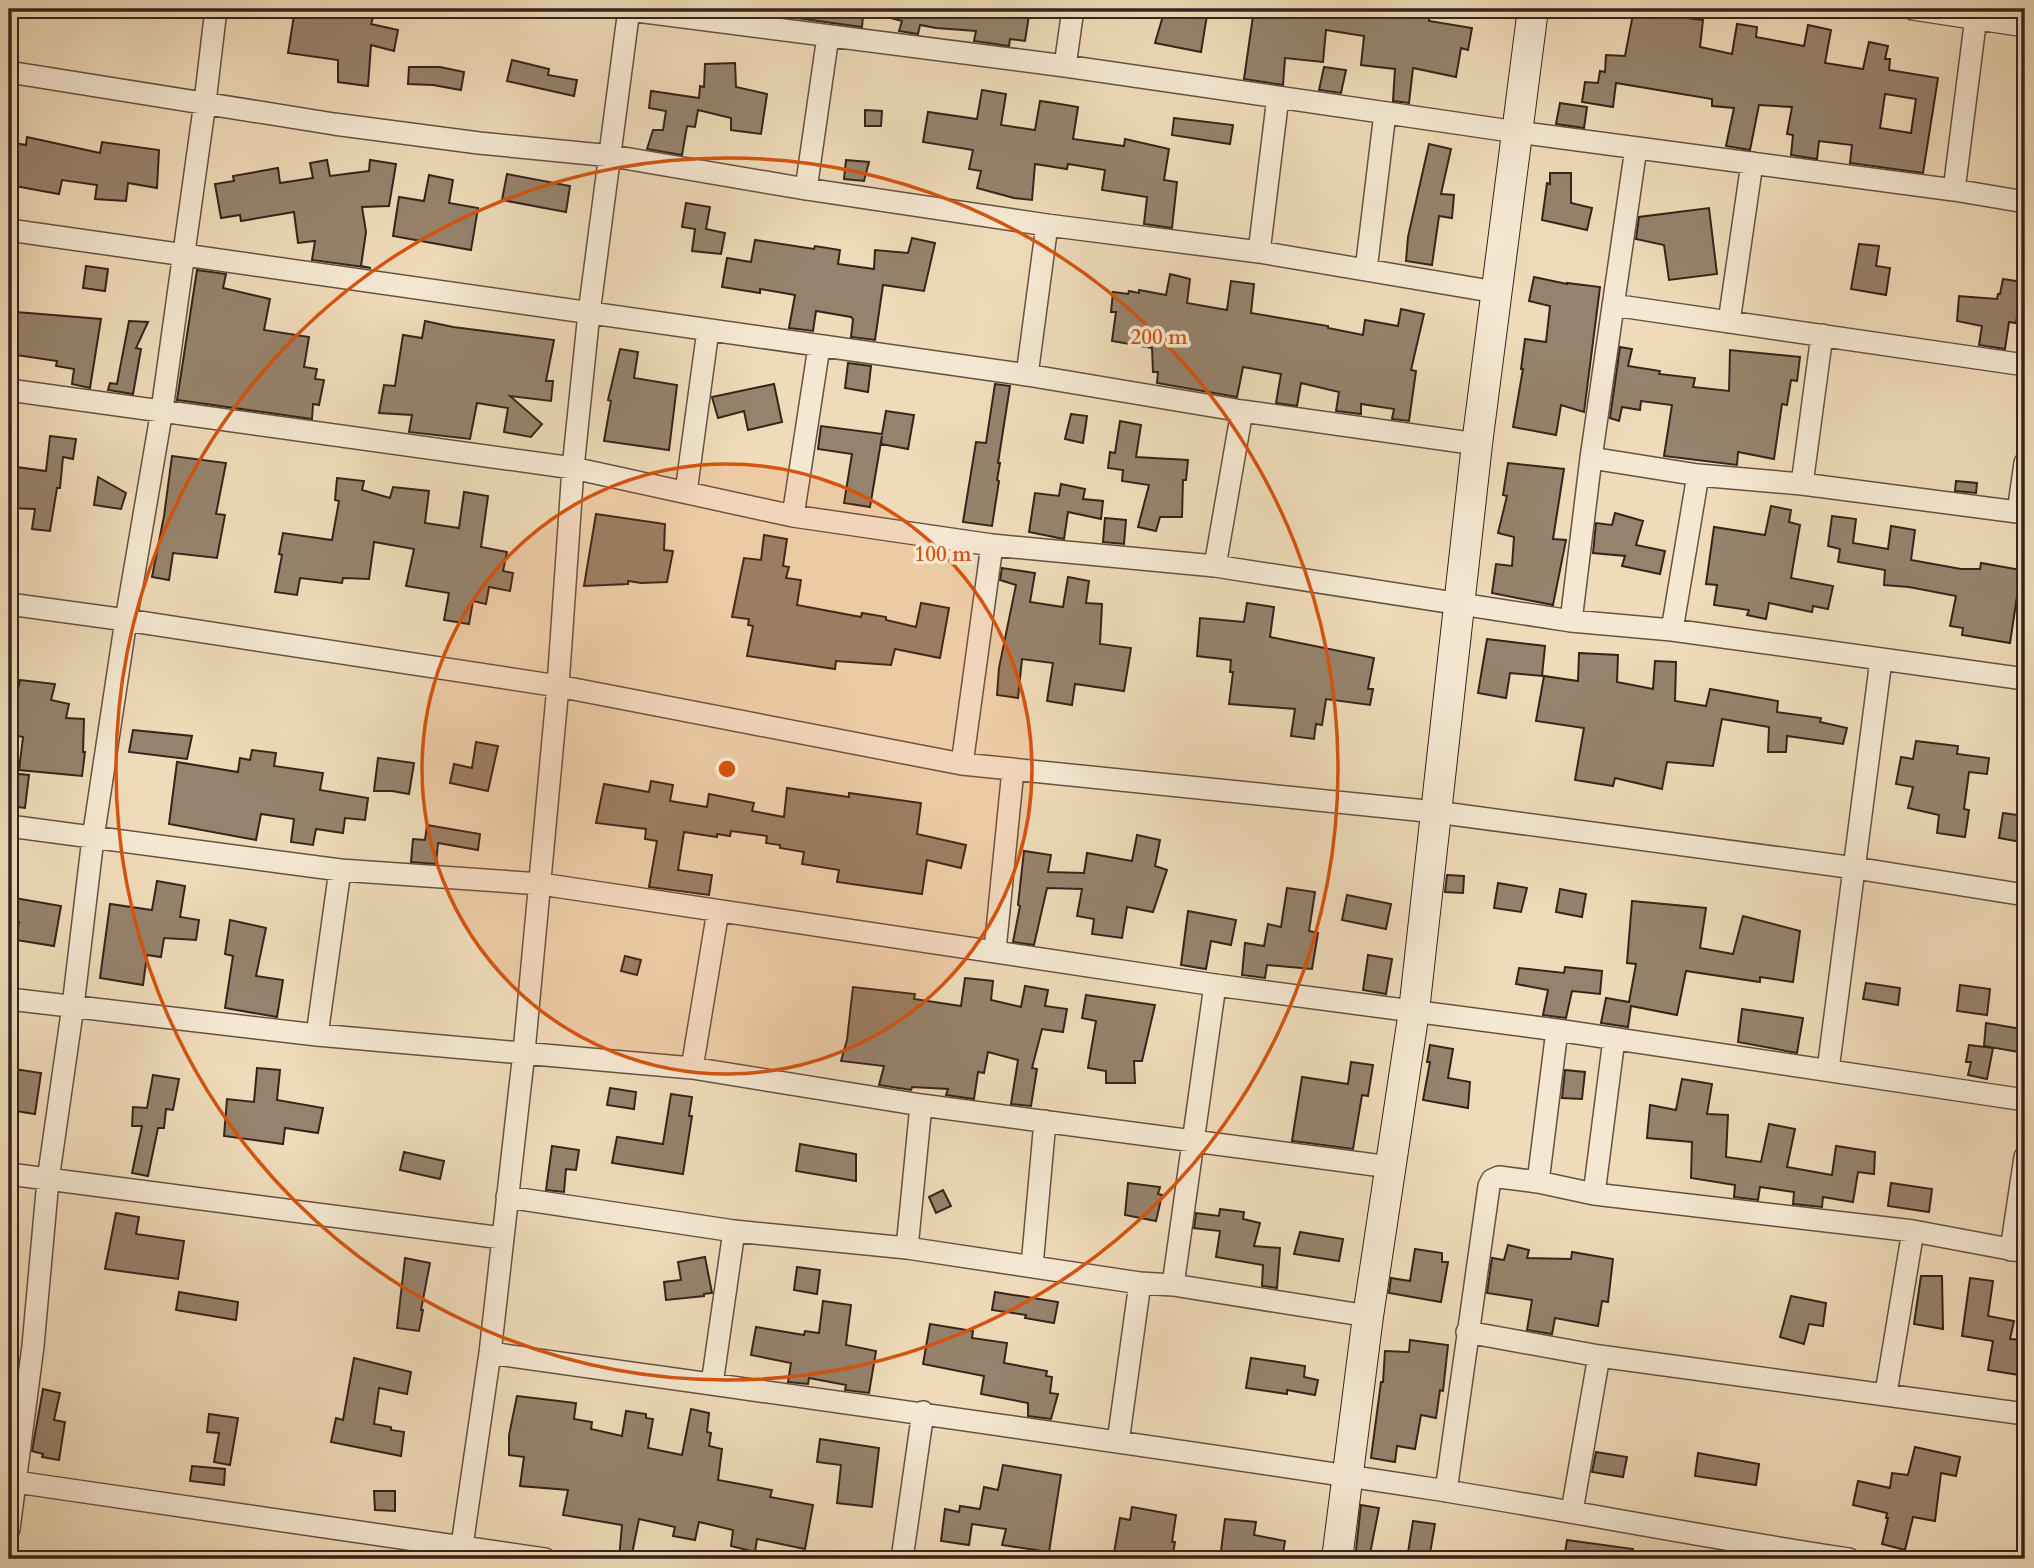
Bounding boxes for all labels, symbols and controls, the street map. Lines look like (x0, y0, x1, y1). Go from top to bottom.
text: 200 m (1130, 323, 1188, 352)
text: 100 m (914, 540, 972, 569)
centre of rings (715, 757, 739, 781)

